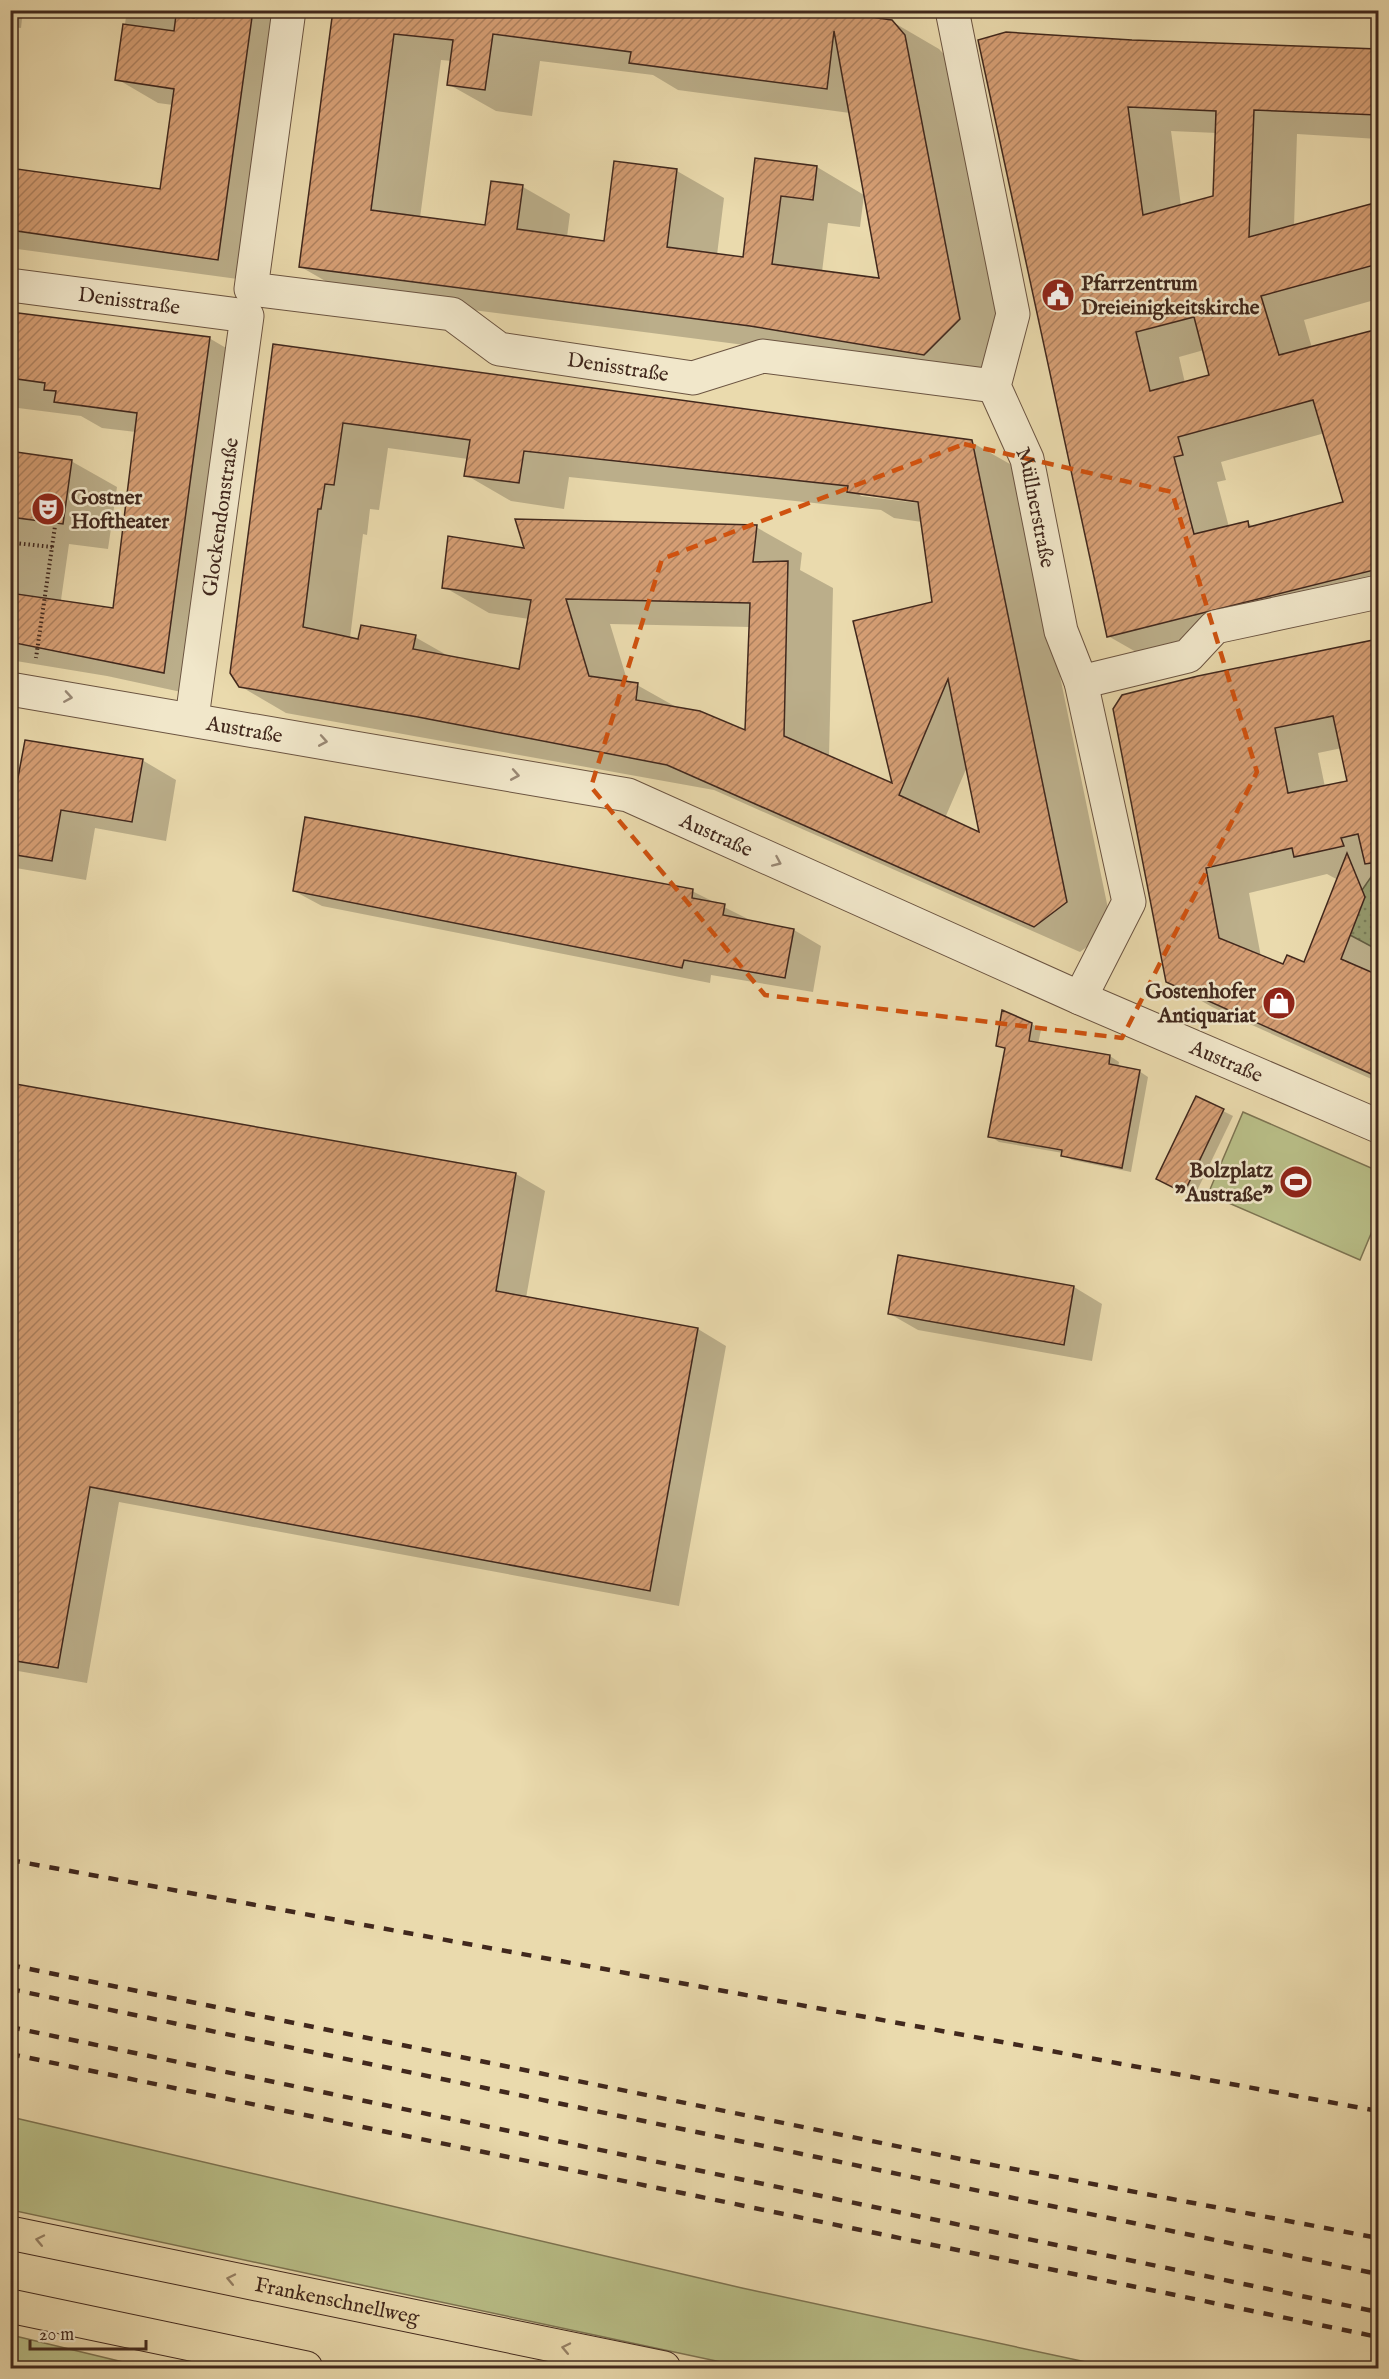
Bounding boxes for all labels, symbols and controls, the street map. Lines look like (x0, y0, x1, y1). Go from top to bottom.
place label: Pfarrzentrum Dreieinigkeitskirche (1081, 271, 1260, 322)
public building icon: Pfarrzentrum Dreieinigkeitskirche (1040, 277, 1076, 313)
street label: Denisstraße (76, 282, 182, 322)
street label: Denisstraße (565, 347, 671, 389)
street label: Glockendonstraße (197, 436, 246, 598)
street label: Müllnerstraße (1008, 443, 1060, 571)
place label: Gostner Hoftheater (71, 485, 169, 536)
theatre icon: Gostner Hoftheater (30, 491, 66, 527)
one-way arrow (64, 691, 73, 703)
street label: Austraße (203, 711, 285, 751)
one-way arrow (317, 734, 327, 747)
one-way arrow (509, 768, 519, 781)
street label: Austraße (674, 808, 757, 864)
one-way arrow (771, 855, 782, 867)
place label: Gostenhofer Antiquariat (1145, 979, 1257, 1030)
shop icon: Gostenhofer Antiquariat (1261, 985, 1297, 1021)
street label: Austraße (1184, 1034, 1267, 1090)
place label: Bolzplatz "Austraße" (1175, 1158, 1274, 1209)
sports icon: Bolzplatz "Austraße" (1278, 1164, 1314, 1200)
one-way arrow (35, 2234, 45, 2247)
street label: Frankenschnellweg (252, 2272, 422, 2332)
one-way arrow (226, 2273, 236, 2286)
scale bar (30, 2313, 146, 2351)
text: 20 m (39, 2324, 74, 2347)
one-way arrow (561, 2342, 571, 2355)

